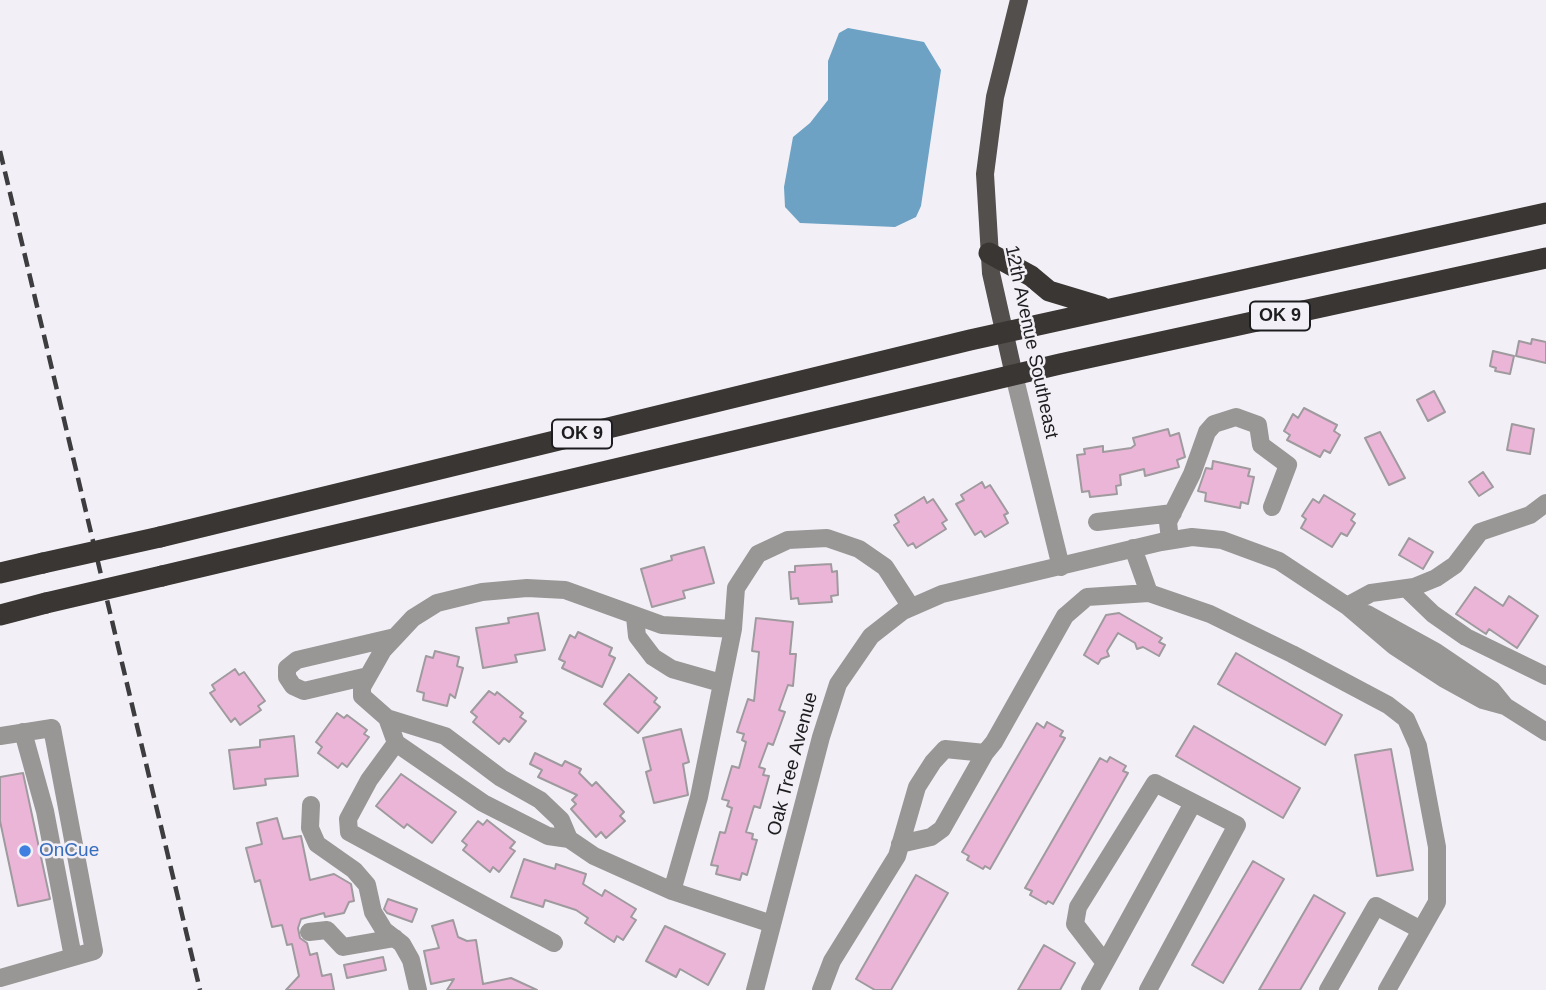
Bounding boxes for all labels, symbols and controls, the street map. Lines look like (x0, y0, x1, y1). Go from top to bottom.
street label: 12th Avenue Southeast (999, 243, 1063, 441)
road number: OK 9 (1250, 302, 1310, 330)
road number: OK 9 (552, 420, 612, 448)
street label: Oak Tree Avenue (763, 690, 823, 838)
place label: OnCue (39, 840, 99, 862)
marker: OnCue (17, 843, 33, 859)

